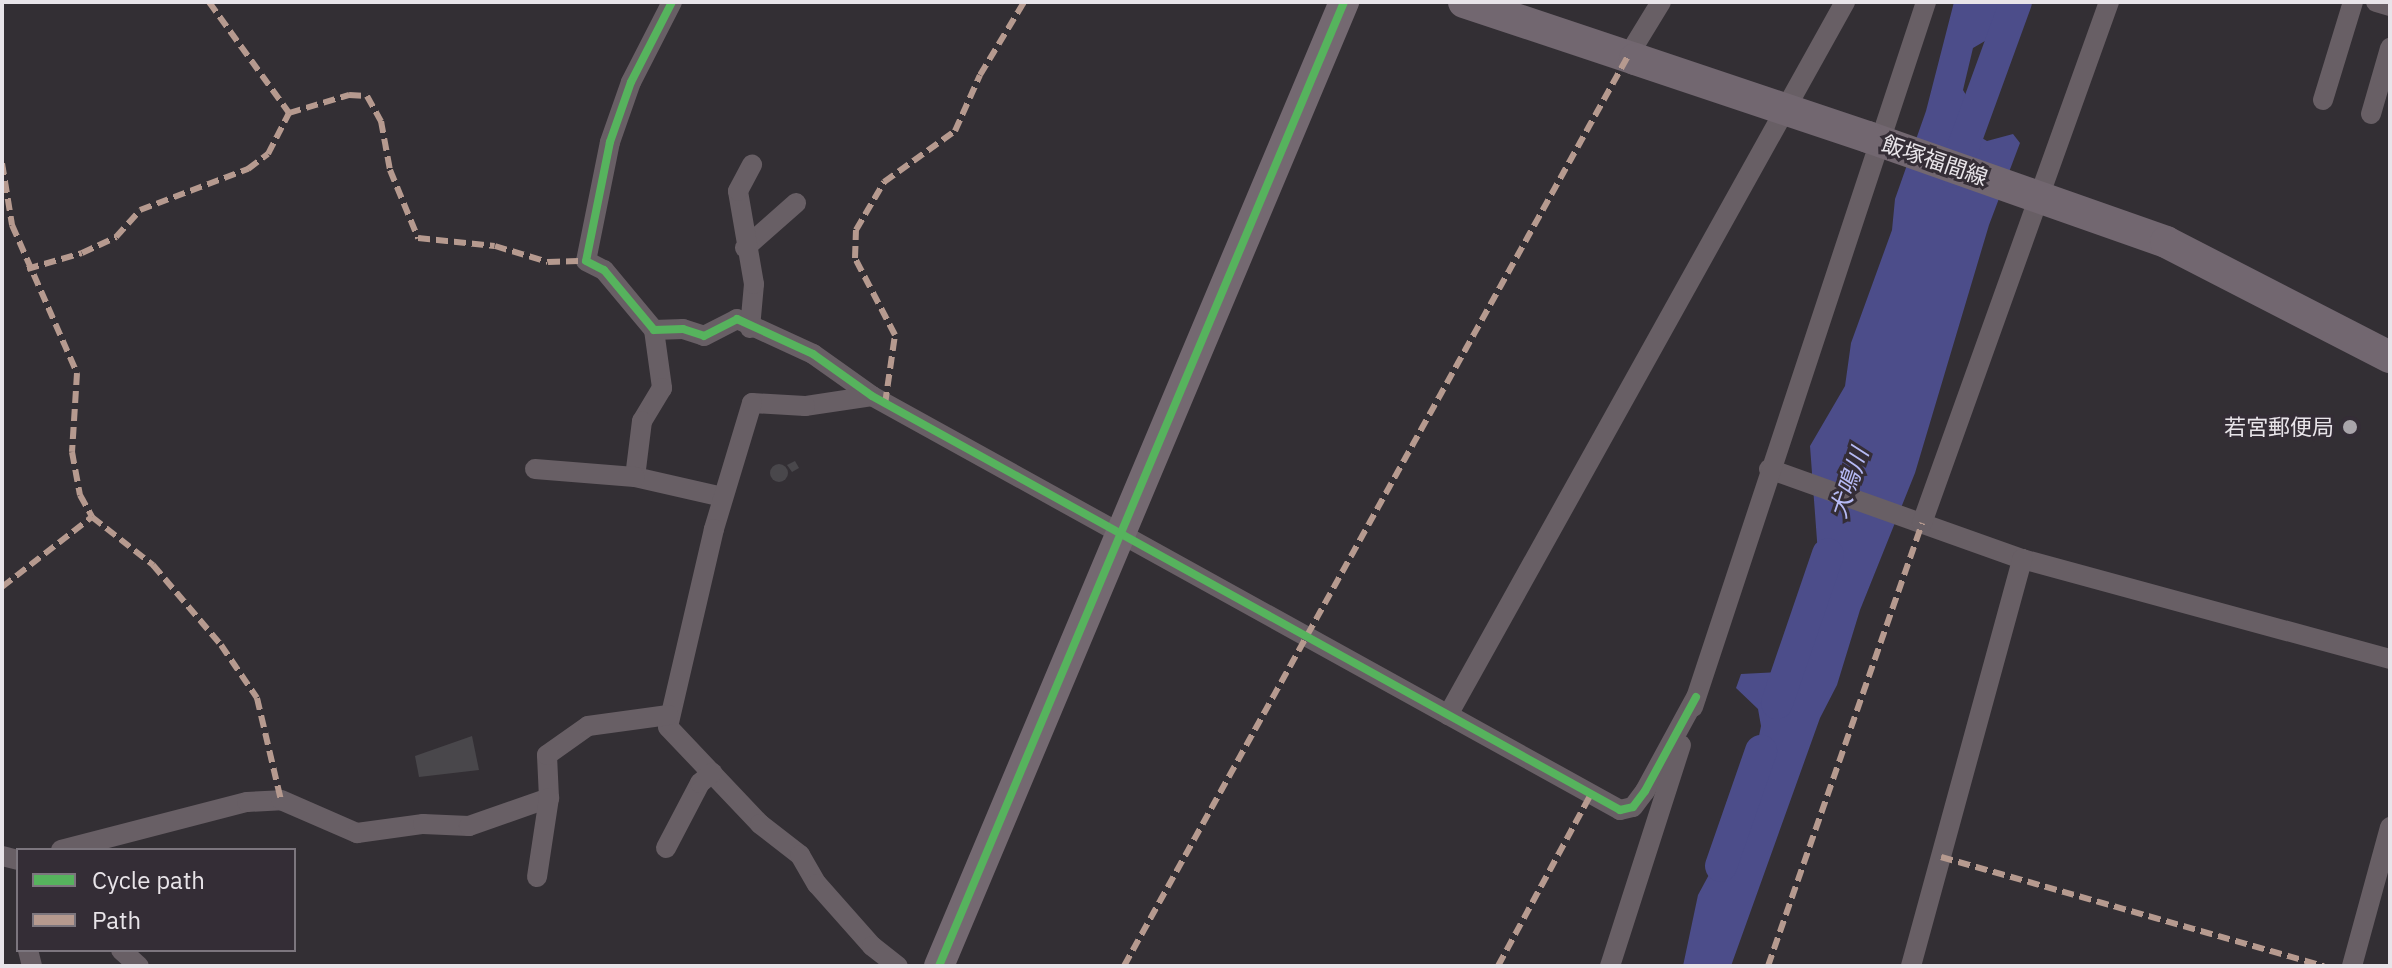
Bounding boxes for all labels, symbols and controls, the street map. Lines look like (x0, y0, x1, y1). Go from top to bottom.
street label: 飯塚福間線 (1879, 130, 1991, 190)
place label: 若宮郵便局 (2224, 414, 2334, 440)
marker: 若宮郵便局 (2341, 418, 2359, 436)
water label: 犬鳴川 (1824, 444, 1874, 522)
legend (16, 848, 296, 952)
text: Cycle path (92, 864, 205, 896)
text: Path (92, 904, 141, 936)

